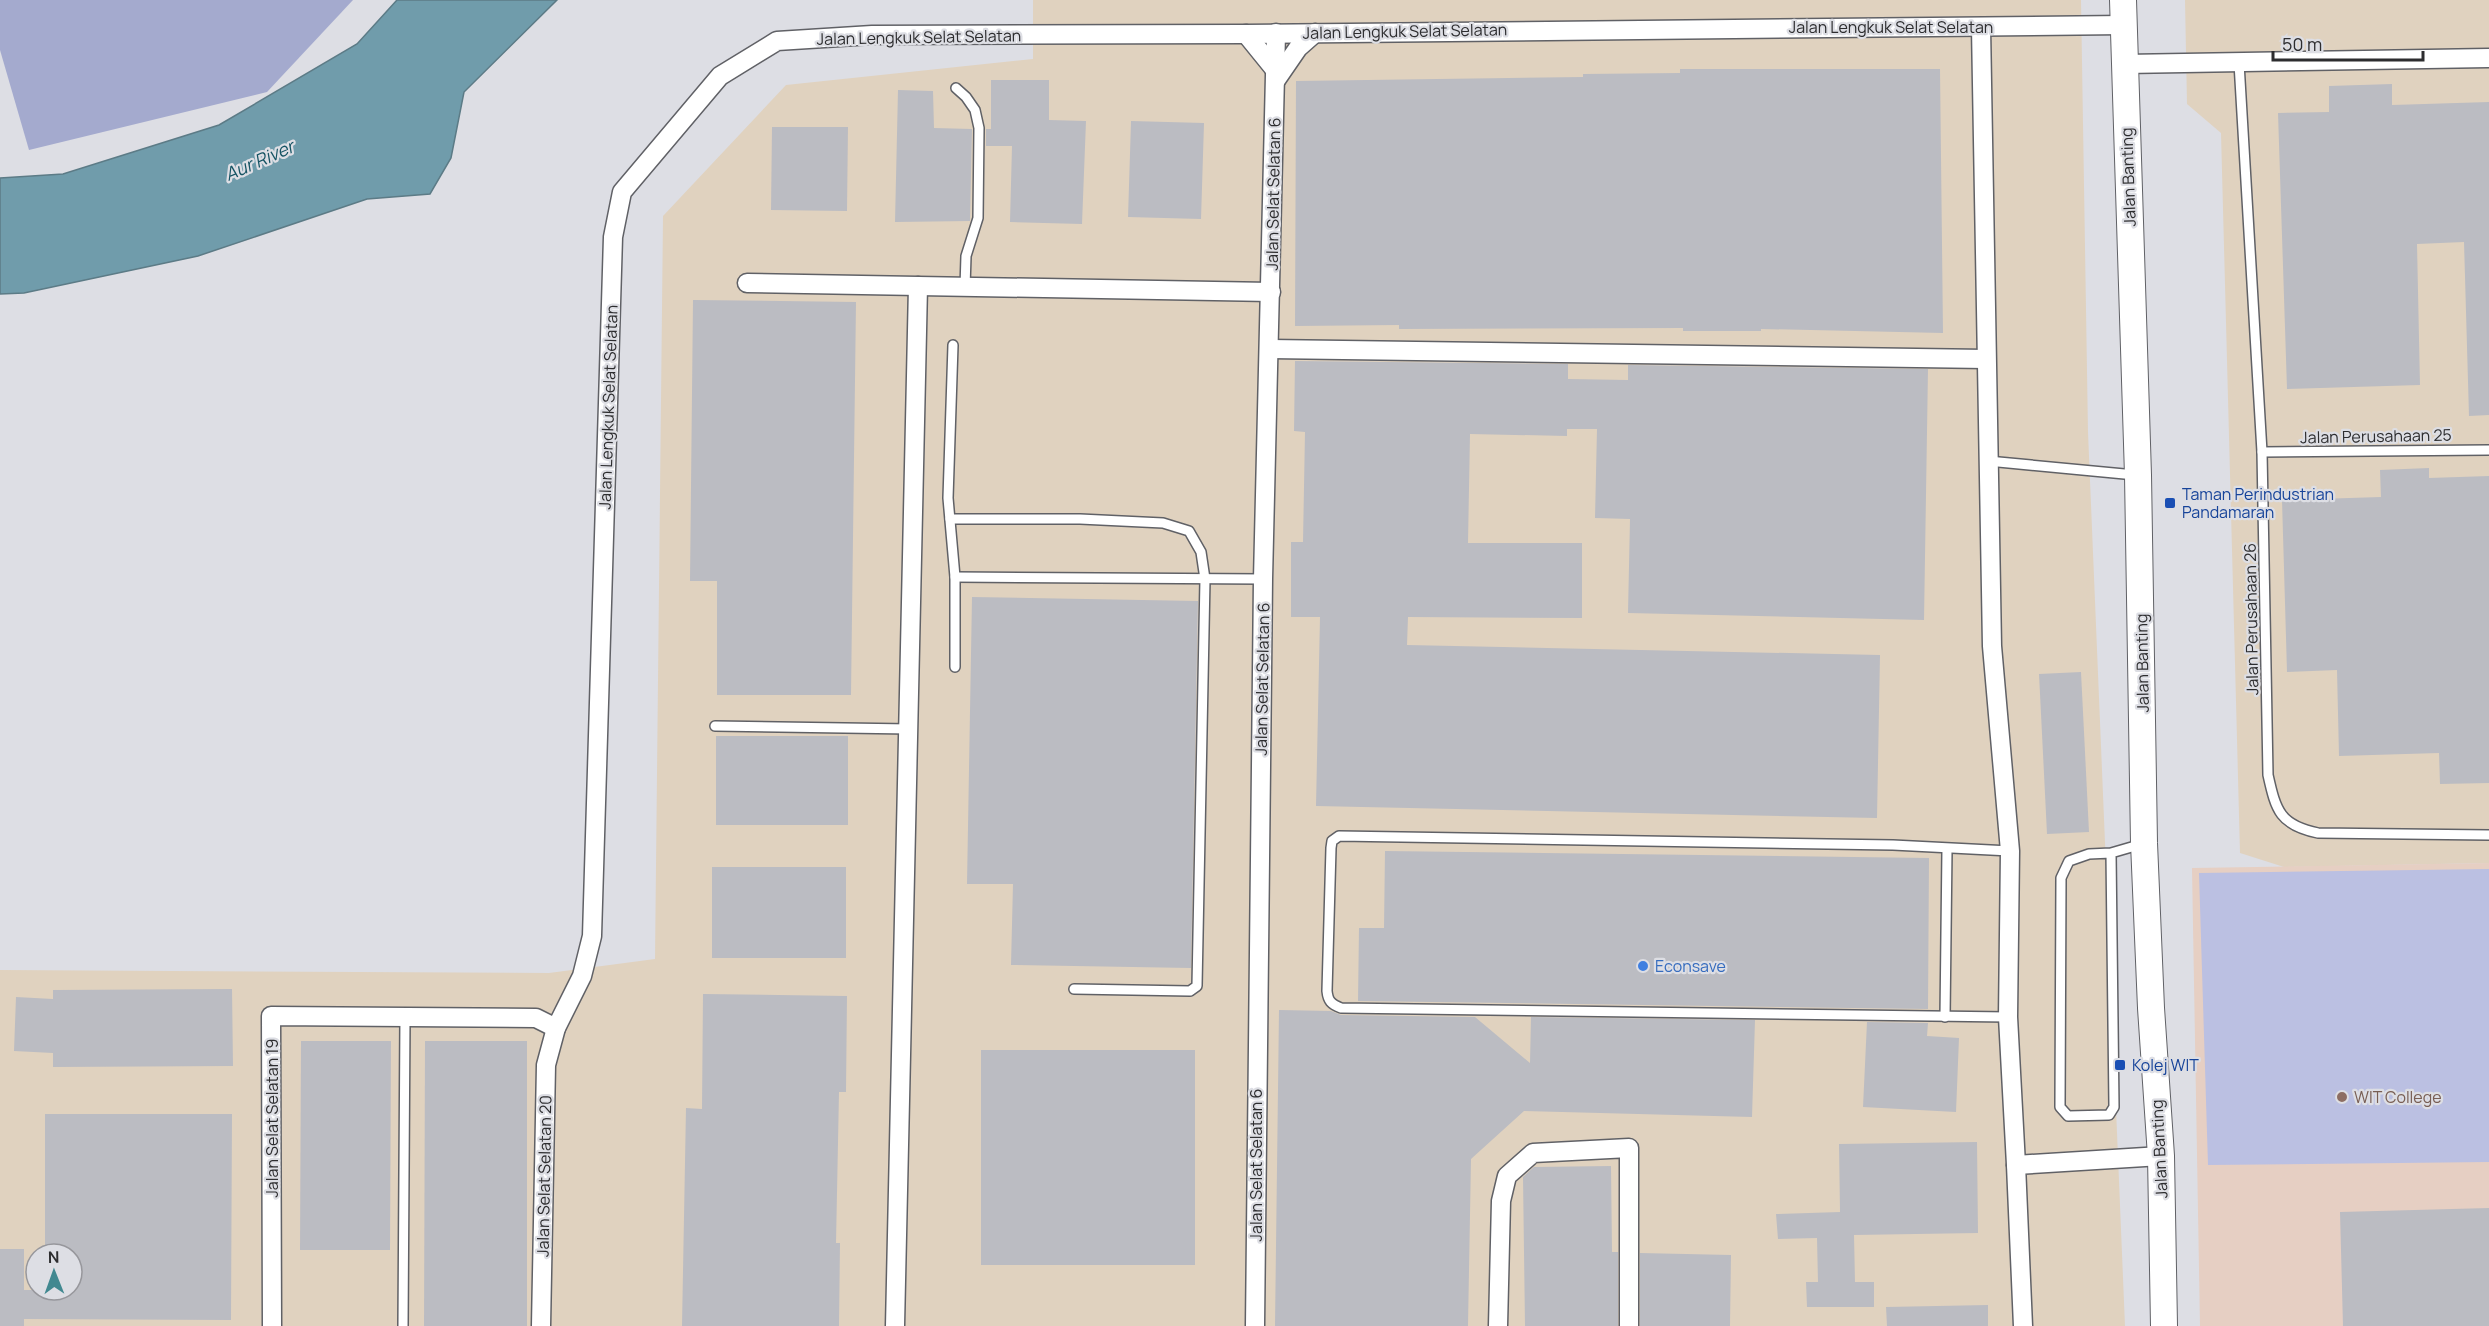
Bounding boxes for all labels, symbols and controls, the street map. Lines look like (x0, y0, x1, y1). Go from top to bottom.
street label: Jalan Lengkuk Selat Selatan (1789, 16, 1993, 38)
street label: Jalan Lengkuk Selat Selatan (1303, 18, 1507, 44)
street label: Jalan Lengkuk Selat Selatan (817, 24, 1021, 50)
scale bar (2273, 24, 2423, 62)
text: 50 m (2282, 32, 2322, 56)
street label: Jalan Selat Selatan 6 (1261, 117, 1285, 271)
street label: Jalan Banting (2115, 127, 2141, 227)
water label: Aur River (221, 133, 300, 186)
street label: Jalan Lengkuk Selat Selatan (593, 304, 623, 510)
street label: Jalan Perusahaan 25 (2300, 424, 2452, 448)
place label: Taman Perindustrian Pandamaran (2182, 483, 2334, 523)
marker: Taman Perindustrian Pandamaran (2163, 496, 2177, 510)
street label: Jalan Perusahaan 26 (2239, 543, 2263, 695)
street label: Jalan Selat Selatan 6 (1250, 602, 1274, 756)
street label: Jalan Banting (2130, 613, 2154, 713)
place label: Econsave (1655, 955, 1726, 977)
marker: Econsave (1636, 959, 1650, 973)
street label: Jalan Selat Selatan 19 (261, 1038, 283, 1198)
place label: Kolej WIT (2132, 1054, 2199, 1076)
marker: Kolej WIT (2113, 1058, 2127, 1072)
place label: WIT College (2354, 1086, 2442, 1108)
street label: Jalan Selat Selatan 6 (1245, 1089, 1267, 1241)
marker: WIT College (2335, 1090, 2349, 1104)
street label: Jalan Selat Selatan 20 (532, 1095, 556, 1257)
street label: Jalan Banting (2145, 1099, 2173, 1199)
north arrow (24, 1242, 84, 1302)
text: N (48, 1246, 60, 1268)

